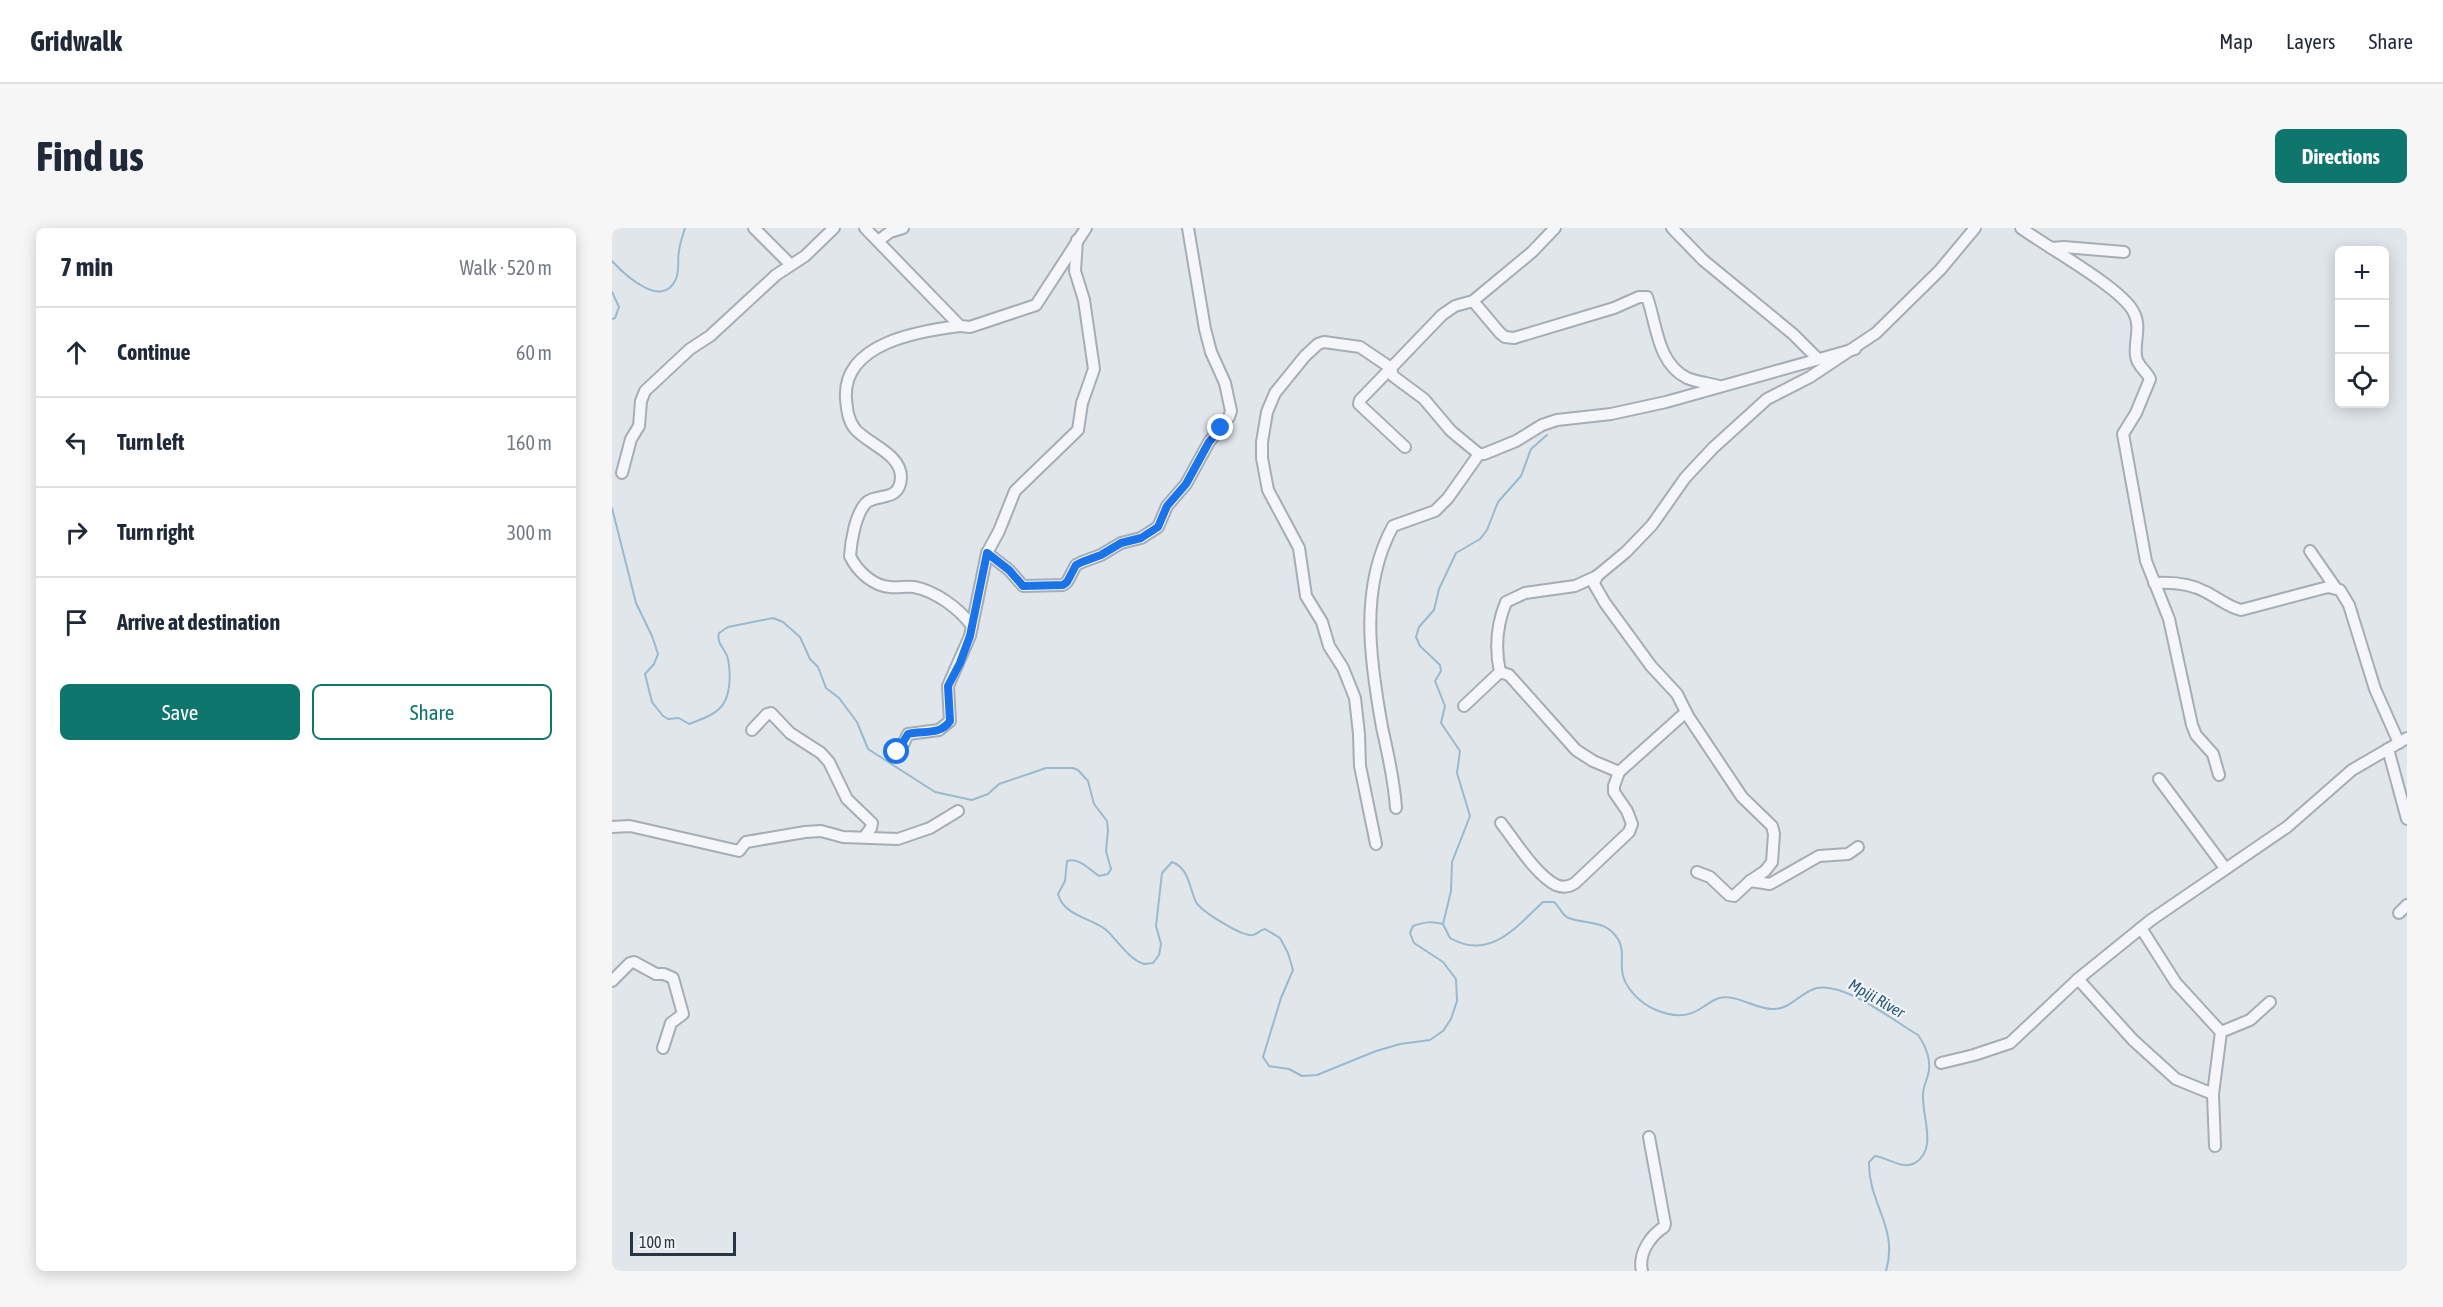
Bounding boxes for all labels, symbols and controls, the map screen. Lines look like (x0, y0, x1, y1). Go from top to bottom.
text: Gridwalk (30, 25, 122, 57)
text: Map (2219, 29, 2253, 53)
text: Layers (2286, 29, 2336, 53)
text: Share (2369, 29, 2413, 53)
button: Directions (2275, 129, 2407, 183)
text: Find us (36, 132, 144, 180)
map controls (2335, 246, 2389, 408)
button: + (2335, 246, 2389, 300)
text: 7 min (60, 252, 113, 282)
text: Walk · 520 m (460, 256, 552, 279)
button: − (2335, 300, 2389, 354)
icon: ahead (60, 336, 93, 369)
text: Continue (117, 339, 191, 365)
text: 60 m (516, 341, 552, 364)
button: locate (2335, 354, 2389, 408)
route end (1207, 414, 1233, 440)
icon: left (60, 426, 93, 459)
text: Turn left (117, 429, 184, 455)
text: 160 m (507, 431, 552, 454)
icon: right (60, 516, 93, 549)
text: Turn right (117, 519, 194, 545)
text: 300 m (507, 521, 552, 544)
icon: arrive (60, 606, 93, 639)
text: Arrive at destination (117, 609, 280, 635)
button: Save (60, 684, 300, 740)
button: Share (312, 684, 552, 740)
route start (883, 738, 909, 764)
water label: Mpiji River (1845, 975, 1909, 1023)
scale bar (630, 1229, 736, 1256)
text: 100 m (639, 1233, 675, 1251)

